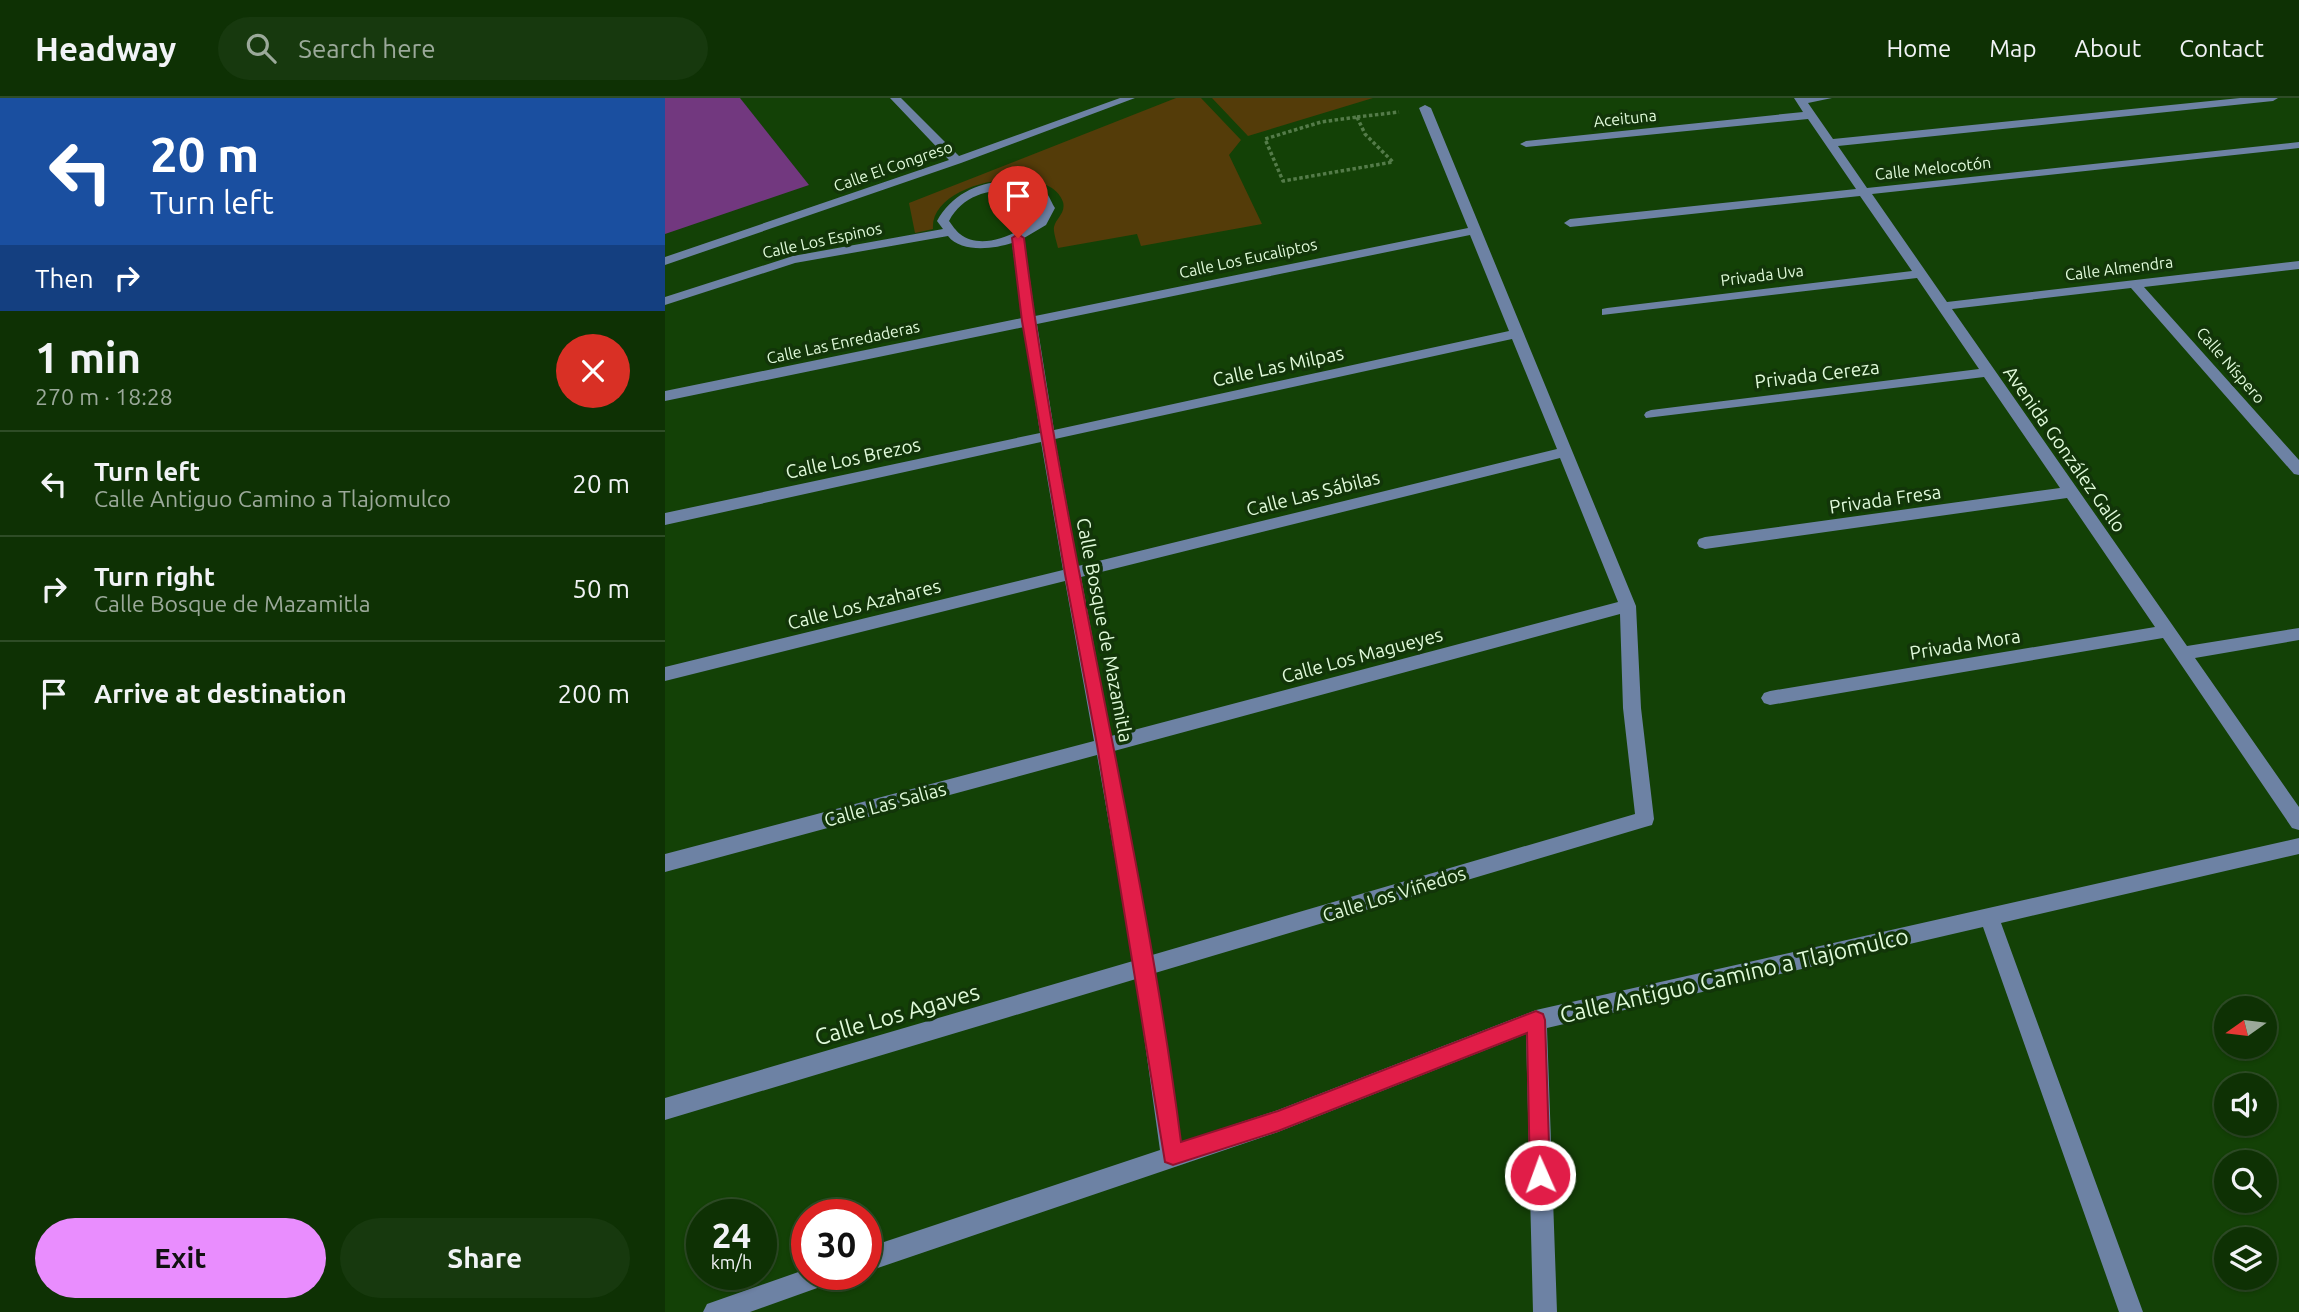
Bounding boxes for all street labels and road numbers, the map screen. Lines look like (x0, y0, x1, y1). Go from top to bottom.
street label: Aceituna (1593, 106, 1657, 130)
street label: Calle El Congreso (831, 137, 955, 195)
street label: Calle Melocotón (1874, 153, 1992, 183)
street label: Calle Los Espinos (761, 219, 883, 261)
street label: Calle Los Eucaliptos (1177, 235, 1319, 281)
street label: Calle Almendra (2064, 252, 2174, 284)
street label: Privada Uva (1719, 261, 1805, 289)
street label: Calle Las Enredaderas (765, 317, 921, 367)
street label: Calle Níspero (2193, 323, 2269, 407)
street label: Calle Las Milpas (1210, 341, 1346, 391)
street label: Privada Cereza (1753, 355, 1881, 393)
street label: Avenida González Gallo (1999, 362, 2131, 536)
street label: Calle Los Brezos (784, 433, 922, 483)
street label: Calle Las Sábilas (1244, 466, 1382, 520)
street label: Privada Fresa (1828, 480, 1942, 518)
street label: Calle Bosque de Mazamitla (1072, 516, 1138, 744)
street label: Calle Los Azahares (785, 574, 943, 634)
street label: Calle Los Magueyes (1279, 623, 1445, 687)
street label: Privada Mora (1908, 624, 2022, 664)
street label: Calle Las Salias (821, 777, 949, 831)
street label: Calle Los Viñedos (1320, 862, 1468, 926)
street label: Calle Antiguo Camino a Tlajomulco (1557, 923, 1911, 1027)
street label: Calle Los Agaves (812, 979, 982, 1049)

